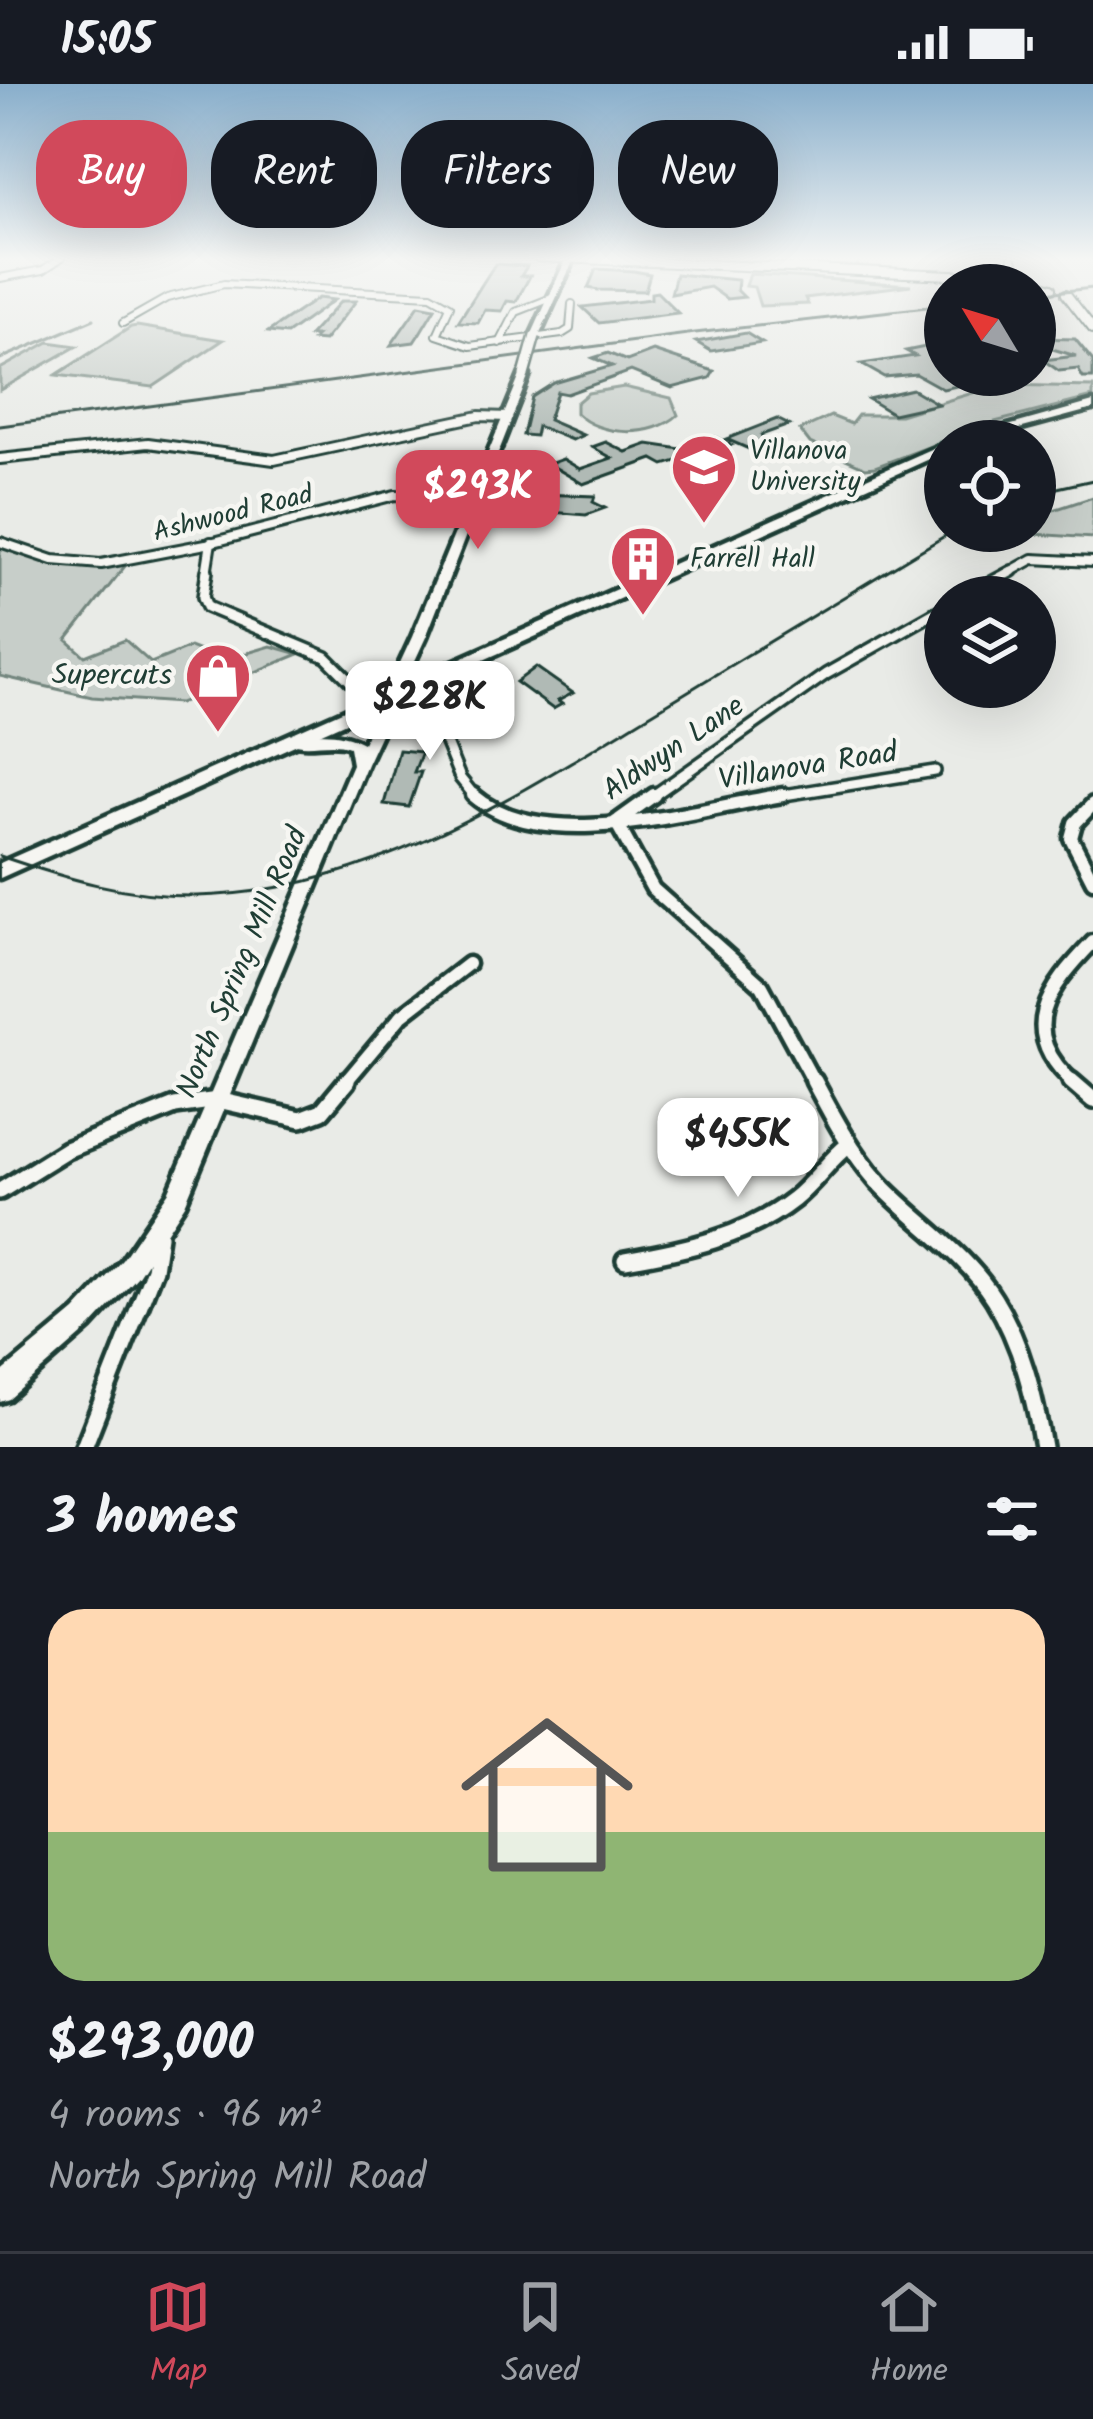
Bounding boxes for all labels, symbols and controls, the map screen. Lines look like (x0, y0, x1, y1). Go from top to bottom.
text: 15:05 (60, 6, 153, 78)
chip: Buy (36, 120, 187, 228)
chip: Rent (211, 120, 377, 228)
chip: Filters (401, 120, 594, 228)
chip: New (618, 120, 778, 228)
north arrow (924, 264, 1056, 396)
map controls (924, 264, 1056, 708)
button: locate (924, 420, 1056, 552)
place label: Villanova University (750, 430, 861, 504)
school or university icon: Villanova University (669, 432, 739, 526)
pin: $293K (394, 450, 562, 552)
text: $293K (423, 458, 533, 520)
street label: Ashwood Road (148, 473, 319, 555)
building icon: Farrell Hall (608, 524, 678, 618)
place label: Farrell Hall (690, 538, 815, 581)
button: layers (924, 576, 1056, 708)
shop icon: Supercuts (183, 641, 253, 735)
place label: Supercuts (52, 652, 172, 700)
pin: $228K (346, 661, 514, 763)
text: $228K (372, 669, 488, 731)
street label: Aldwyn Lane (593, 684, 755, 814)
street label: Villanova Road (715, 729, 902, 805)
street label: North Spring Mill Road (164, 819, 322, 1106)
pin: $455K (654, 1098, 822, 1200)
text: $455K (684, 1106, 792, 1168)
text: 3 homes (48, 1479, 238, 1560)
icon: filters (979, 1486, 1045, 1552)
icon: home (439, 1687, 655, 1903)
text: $293,000 (48, 2005, 253, 2086)
text: 4 rooms · 96 m² (48, 2086, 321, 2148)
text: North Spring Mill Road (48, 2148, 426, 2210)
tab: Map (145, 2274, 211, 2399)
tab: Saved (501, 2274, 580, 2399)
tab: Home (870, 2274, 948, 2399)

